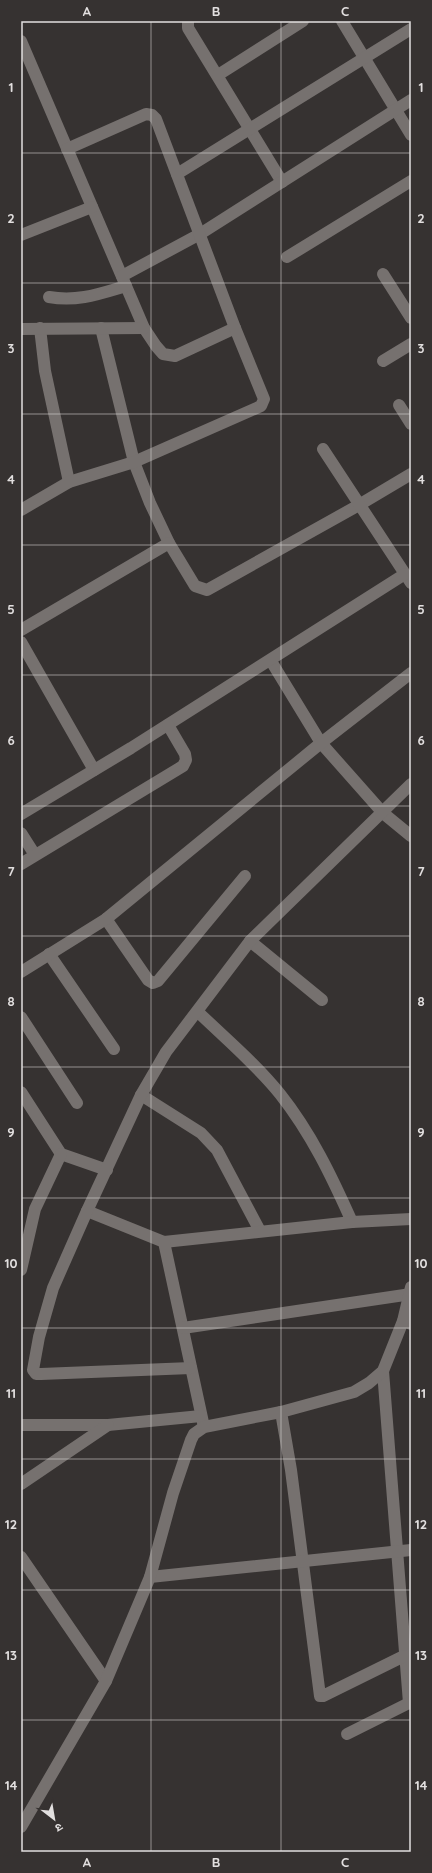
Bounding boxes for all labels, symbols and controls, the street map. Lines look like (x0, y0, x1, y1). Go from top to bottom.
text: A (83, 3, 92, 19)
text: B (212, 3, 220, 19)
text: C (341, 3, 349, 19)
text: 1 (8, 79, 14, 95)
text: 1 (418, 79, 424, 95)
text: 2 (7, 210, 15, 226)
text: 2 (417, 210, 425, 226)
text: 3 (8, 340, 15, 356)
text: 3 (418, 340, 425, 356)
text: 4 (7, 471, 15, 487)
text: 4 (417, 471, 425, 487)
text: 5 (7, 601, 15, 617)
text: 5 (417, 601, 425, 617)
text: 6 (7, 732, 15, 748)
text: 6 (417, 732, 425, 748)
text: 7 (7, 863, 15, 879)
text: 7 (417, 863, 425, 879)
text: 8 (7, 993, 15, 1009)
text: 8 (417, 993, 425, 1009)
text: 9 (7, 1124, 15, 1140)
text: 9 (417, 1124, 425, 1140)
text: 10 (4, 1255, 18, 1271)
text: 10 (414, 1255, 428, 1271)
text: 11 (6, 1385, 16, 1401)
text: 11 (416, 1385, 426, 1401)
text: 12 (5, 1516, 17, 1532)
text: 12 (415, 1516, 427, 1532)
text: 13 (5, 1647, 17, 1663)
text: 13 (415, 1647, 427, 1663)
text: 14 (5, 1777, 18, 1793)
text: 14 (415, 1777, 428, 1793)
north arrow (34, 1799, 74, 1839)
text: उ (52, 1820, 66, 1836)
text: A (83, 1854, 92, 1870)
text: B (212, 1854, 220, 1870)
text: C (341, 1854, 349, 1870)

